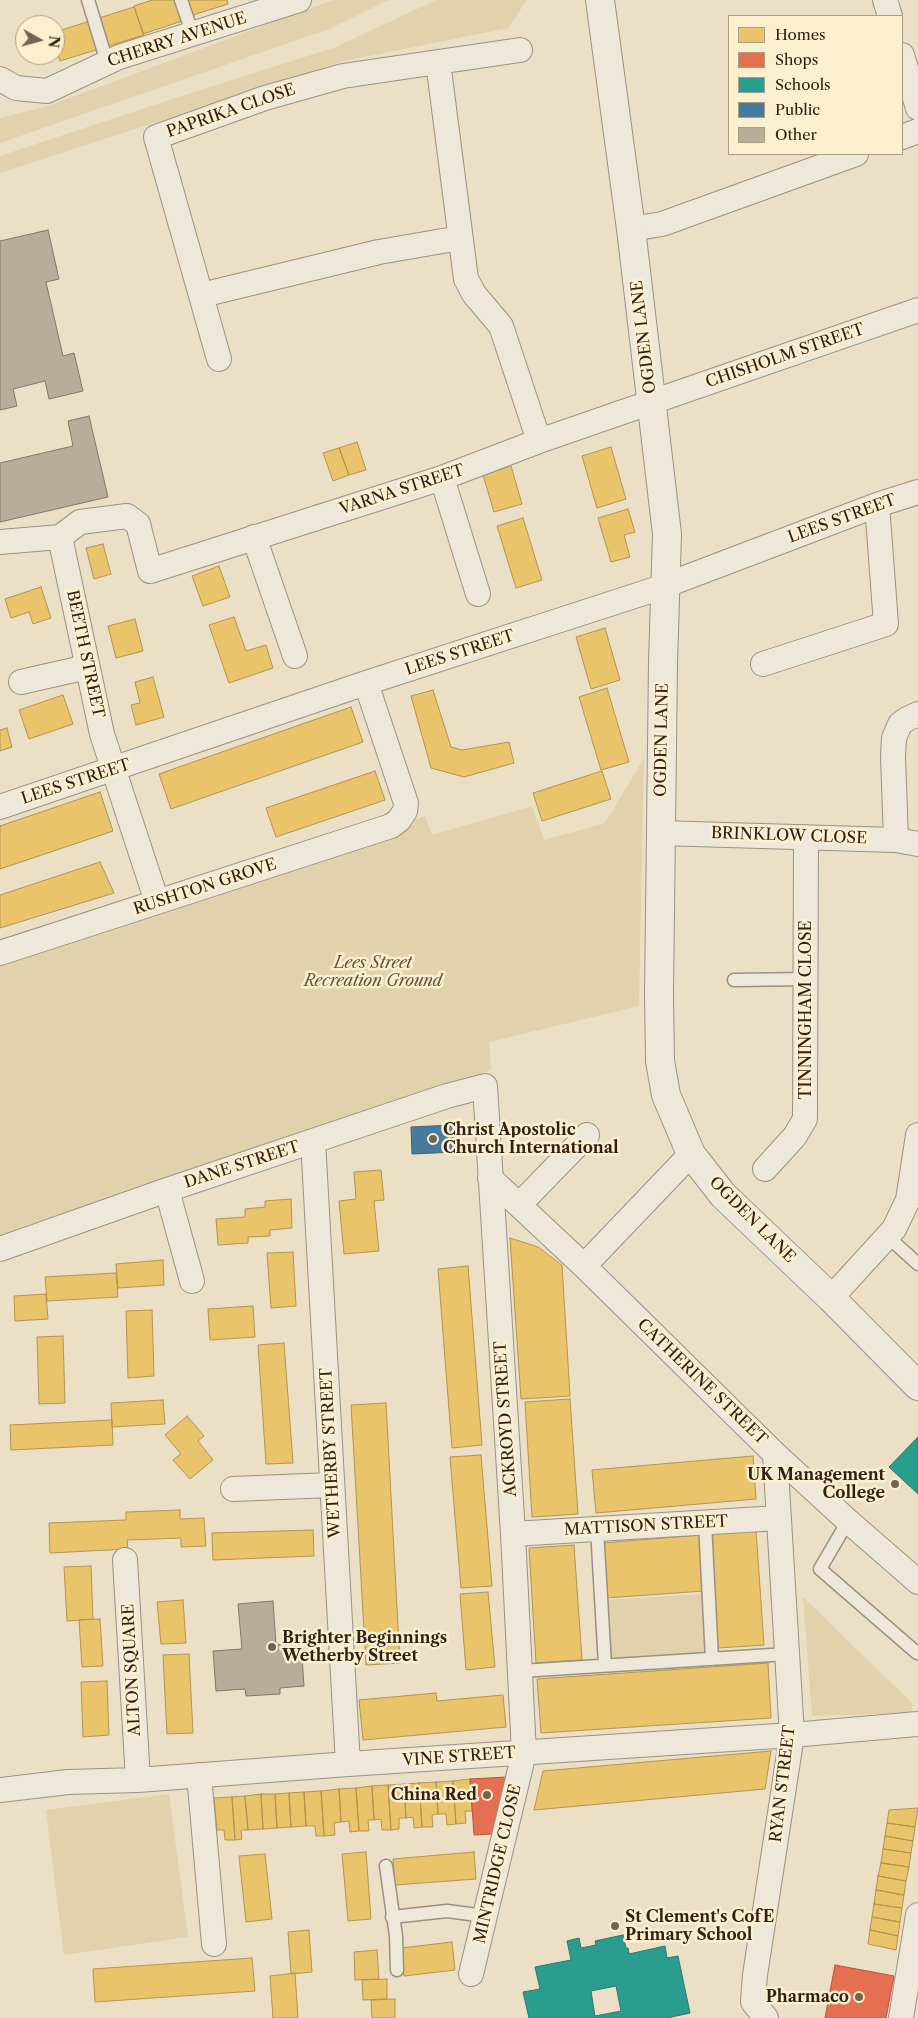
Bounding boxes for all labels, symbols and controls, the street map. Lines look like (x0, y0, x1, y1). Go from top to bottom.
street label: CHERRY AVENUE (105, 8, 249, 72)
north arrow (15, 15, 65, 65)
legend (728, 15, 903, 155)
text: Homes (775, 25, 826, 44)
text: N (44, 35, 64, 49)
text: Shops (775, 50, 818, 69)
text: Schools (775, 75, 831, 94)
street label: PAPRIKA CLOSE (164, 80, 298, 142)
text: Public (775, 100, 820, 119)
text: Other (775, 125, 817, 144)
street label: OGDEN LANE (628, 279, 660, 395)
street label: CHISHOLM STREET (703, 320, 867, 392)
street label: VARNA STREET (337, 461, 467, 519)
street label: LEES STREET (785, 491, 899, 547)
street label: BEETH STREET (62, 588, 108, 720)
street label: LEES STREET (403, 626, 517, 680)
street label: OGDEN LANE (651, 683, 673, 797)
street label: LEES STREET (19, 755, 133, 809)
street label: BRINKLOW CLOSE (711, 824, 867, 848)
street label: RUSHTON GROVE (131, 855, 279, 919)
street label: TINNINGHAM CLOSE (796, 920, 816, 1100)
park label: Lees Street Recreation Ground (304, 953, 442, 991)
place label: Christ Apostolic Church International (443, 1120, 619, 1158)
marker: Christ Apostolic Church International (427, 1133, 439, 1145)
street label: DANE STREET (182, 1137, 302, 1193)
street label: OGDEN LANE (705, 1173, 799, 1267)
street label: CATHERINE STREET (633, 1315, 771, 1449)
street label: ACKROYD STREET (491, 1340, 521, 1498)
street label: WETHERBY STREET (317, 1367, 345, 1539)
place label: UK Management College (747, 1465, 885, 1503)
marker: UK Management College (889, 1478, 901, 1490)
street label: MATTISON STREET (563, 1512, 729, 1540)
street label: ALTON SQUARE (119, 1603, 145, 1737)
place label: Brighter Beginnings Wetherby Street (282, 1628, 447, 1666)
marker: Brighter Beginnings Wetherby Street (266, 1641, 278, 1653)
street label: RYAN STREET (766, 1724, 800, 1844)
street label: VINE STREET (402, 1743, 516, 1771)
street label: MINTRIDGE CLOSE (470, 1782, 526, 1946)
place label: China Red (391, 1785, 477, 1805)
marker: China Red (481, 1789, 493, 1801)
place label: St Clement's CofE Primary School (625, 1907, 774, 1945)
marker: St Clement's CofE Primary School (609, 1920, 621, 1932)
place label: Pharmaco (766, 1987, 849, 2007)
marker: Pharmaco (853, 1991, 865, 2003)

